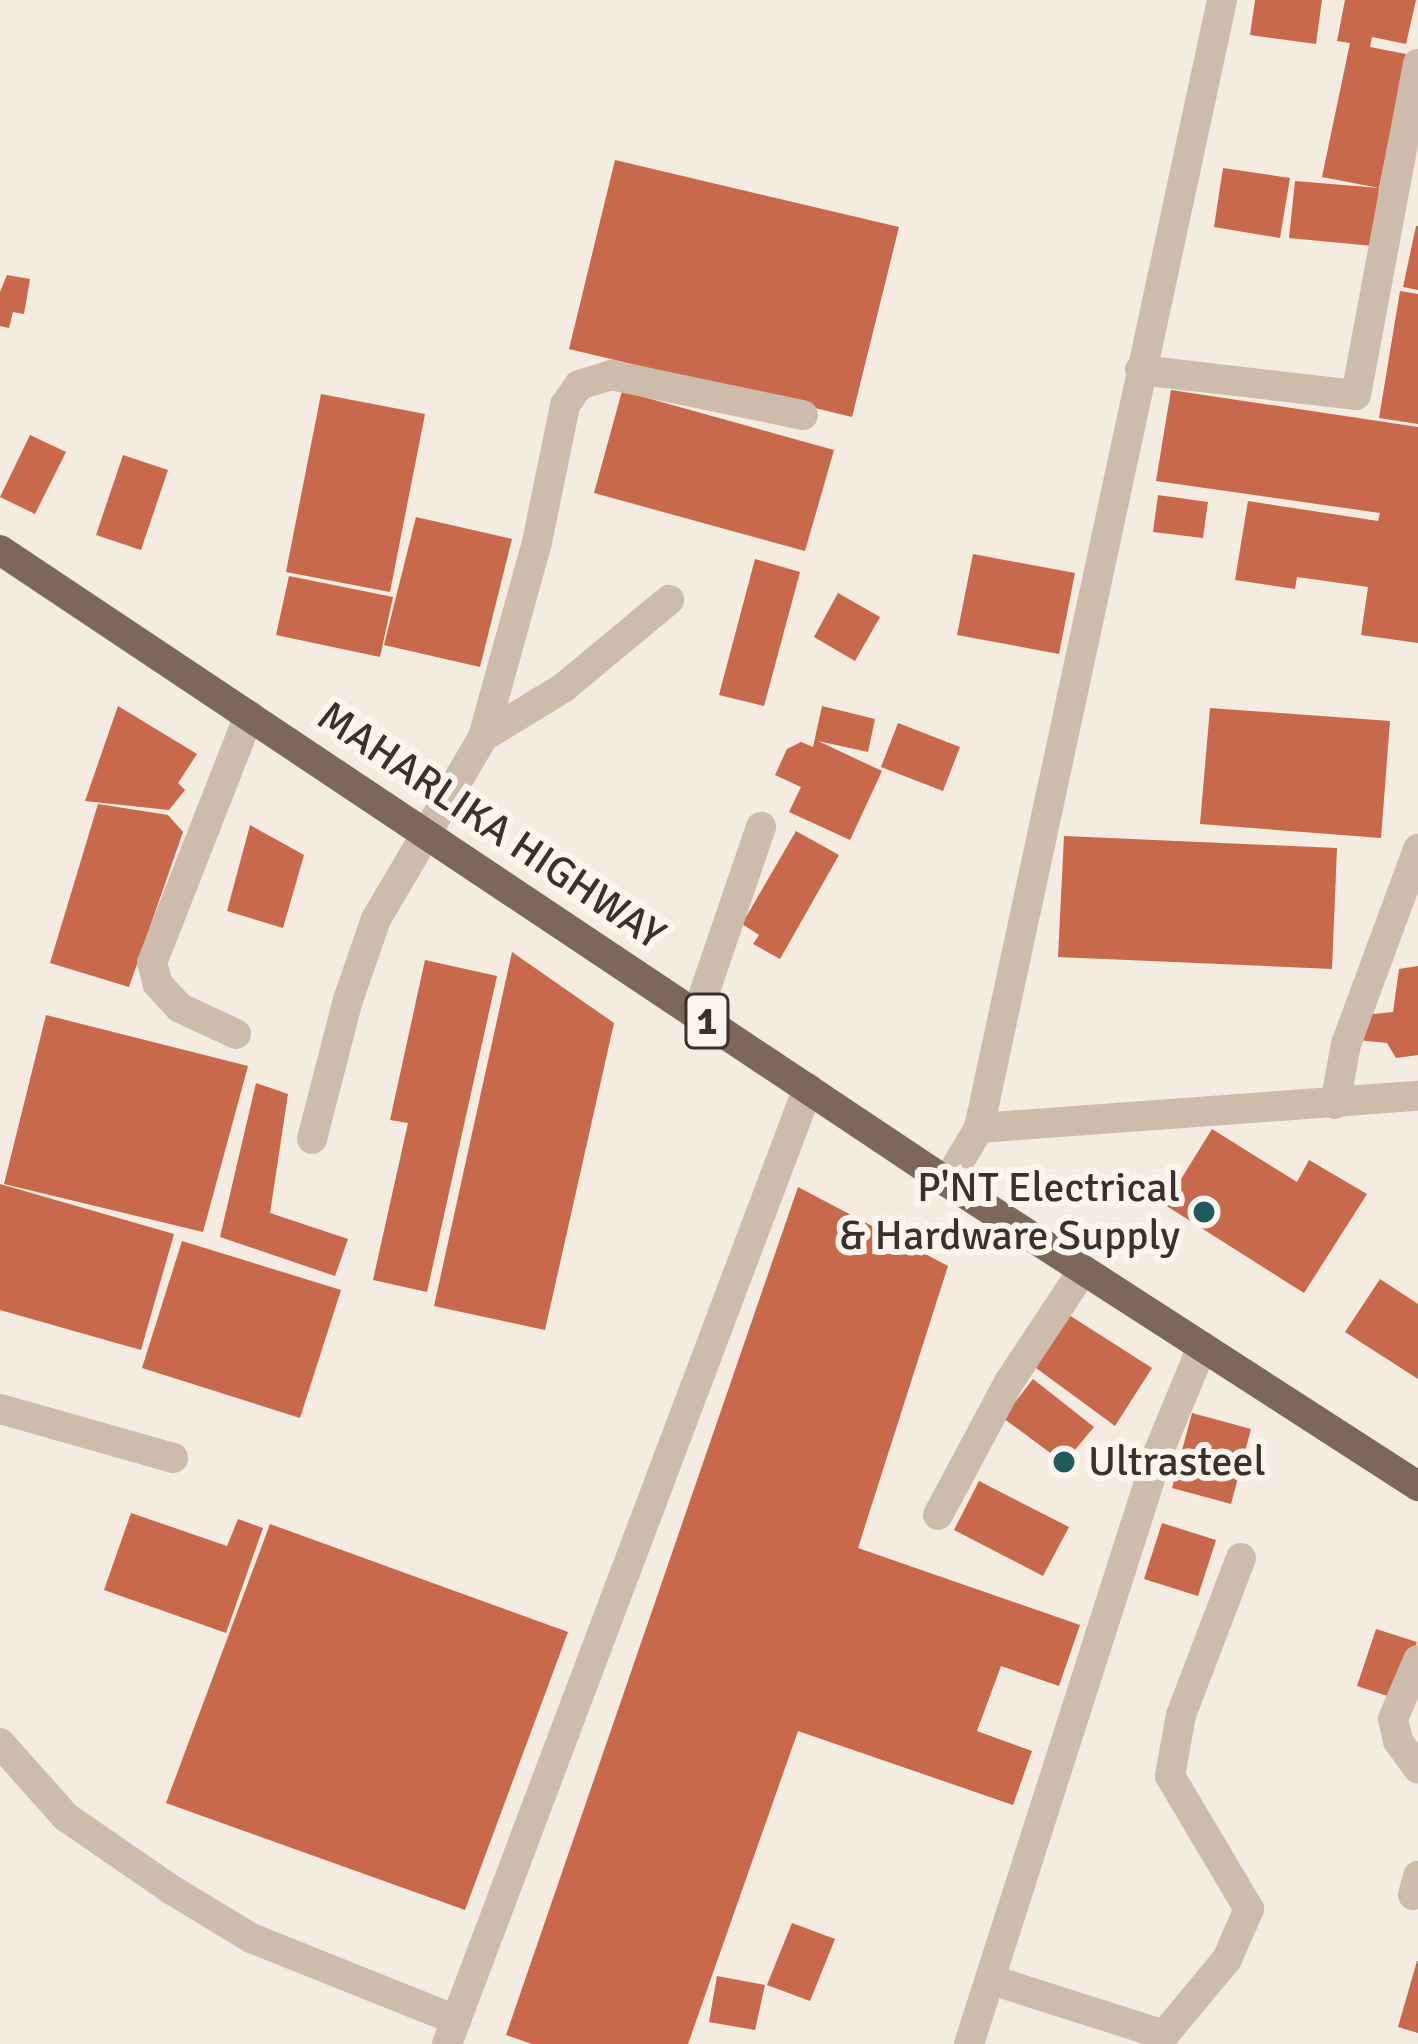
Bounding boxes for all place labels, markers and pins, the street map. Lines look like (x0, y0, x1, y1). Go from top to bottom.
place label: P'NT Electrical & Hardware Supply (839, 1163, 1180, 1262)
marker: P'NT Electrical & Hardware Supply (1191, 1199, 1217, 1225)
place label: Ultrasteel (1088, 1437, 1266, 1487)
marker: Ultrasteel (1051, 1449, 1077, 1475)

